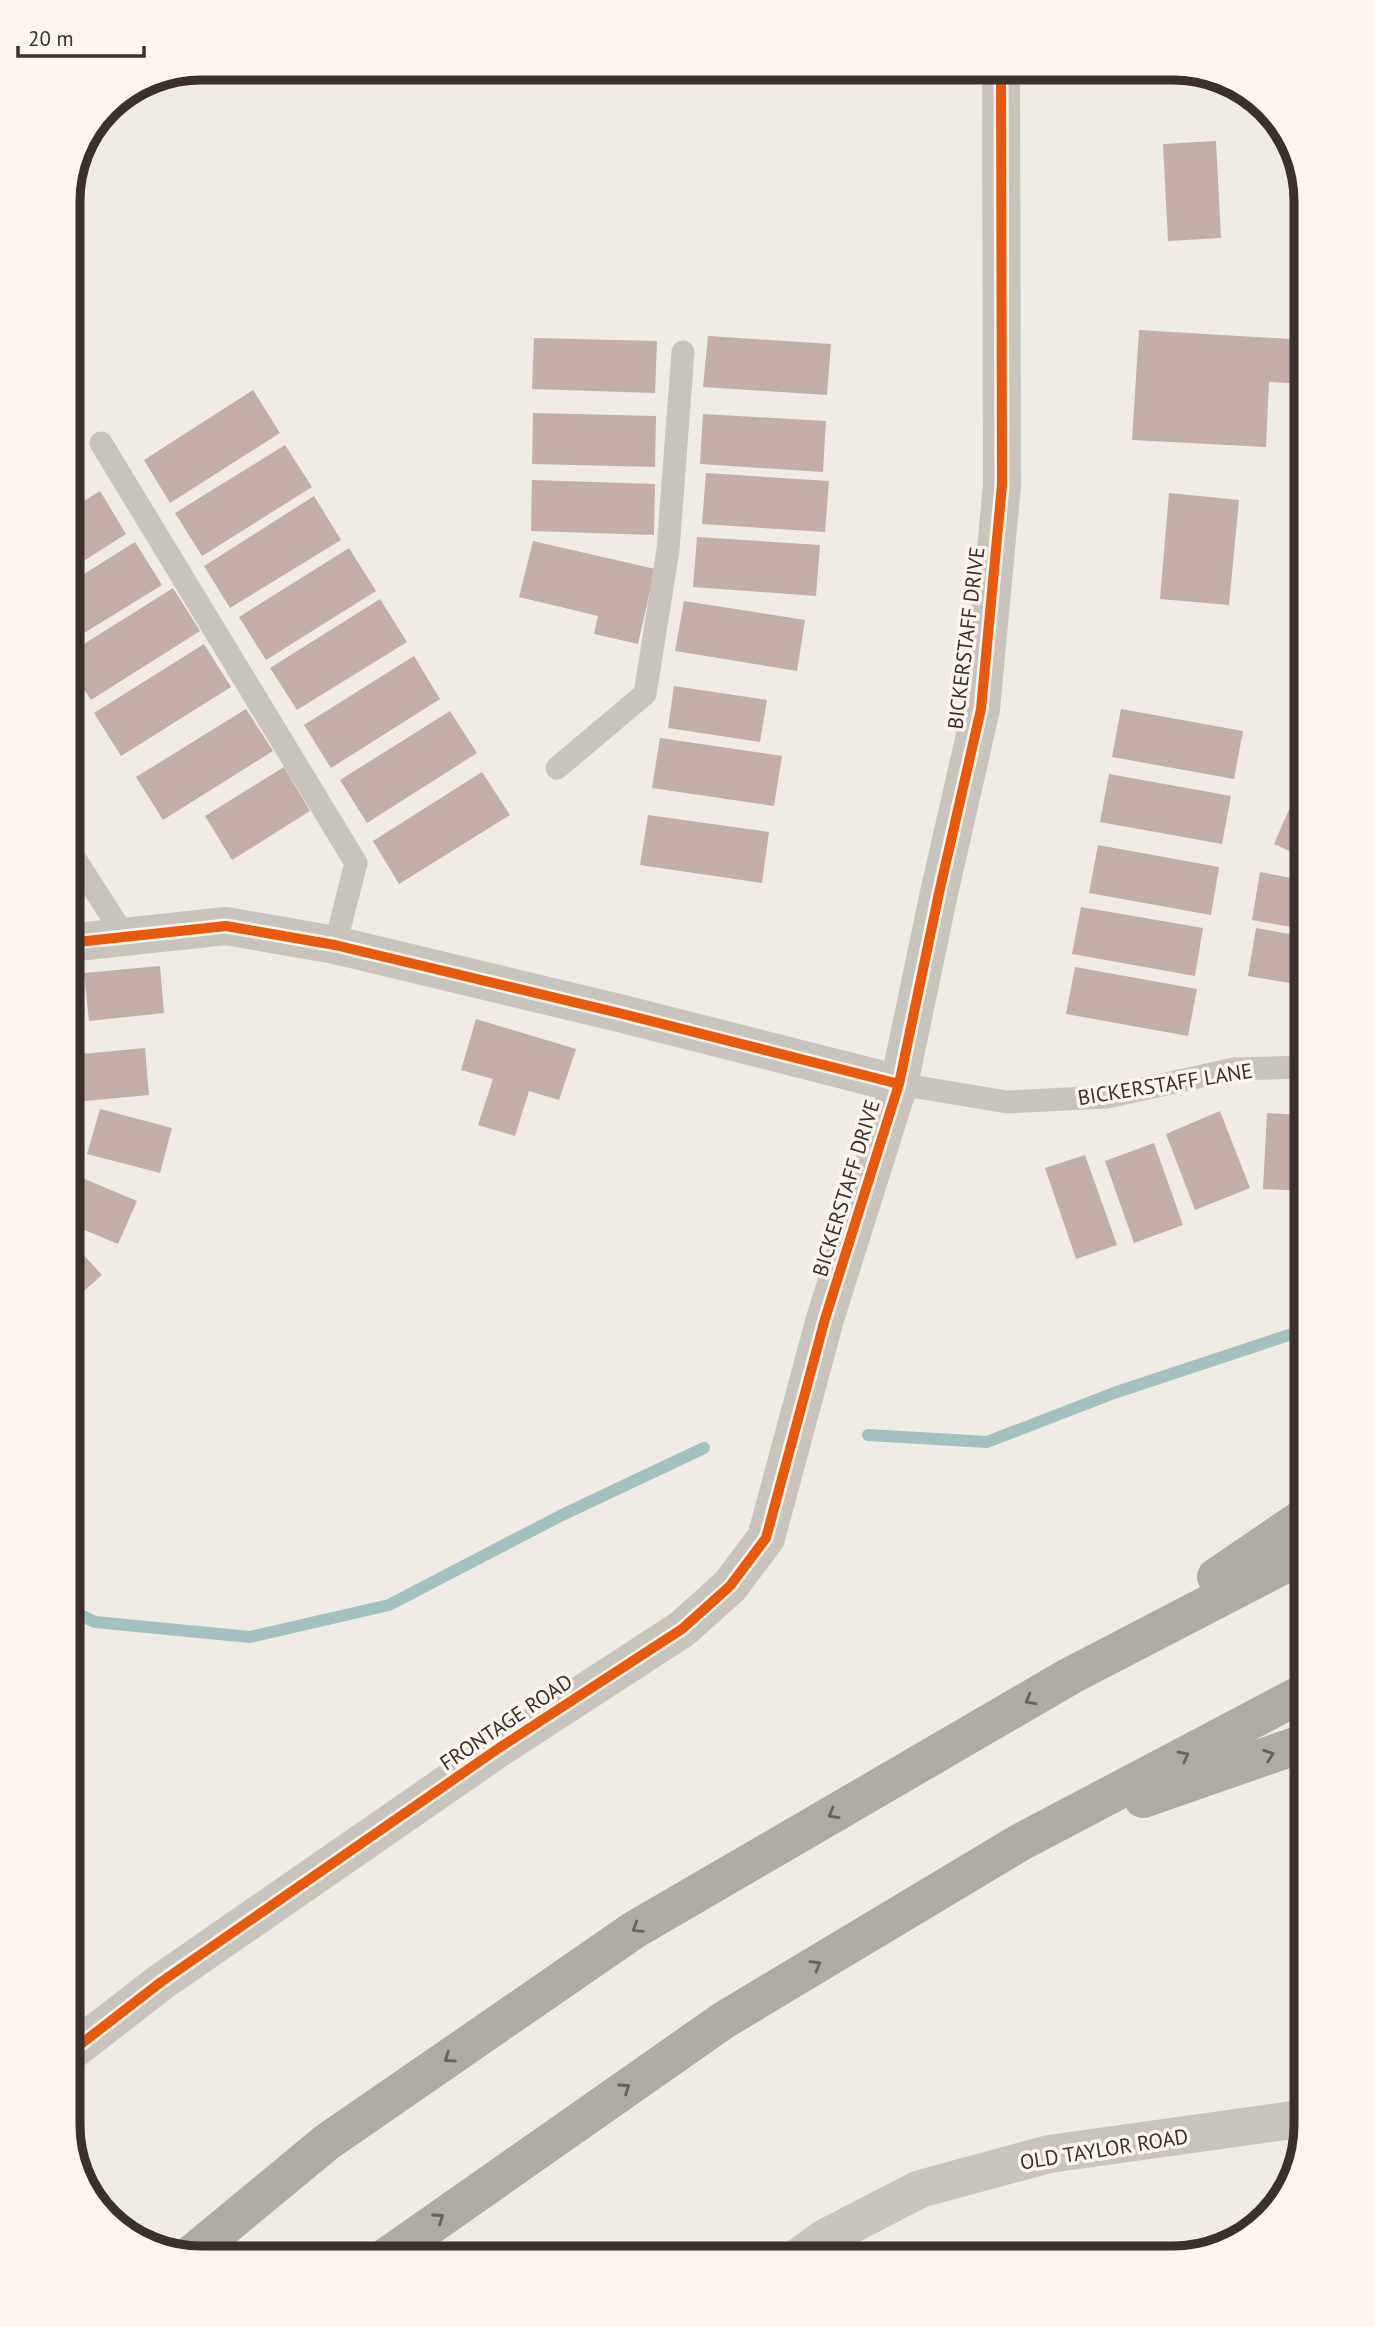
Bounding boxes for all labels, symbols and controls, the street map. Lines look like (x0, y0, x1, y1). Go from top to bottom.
scale bar (18, 14, 144, 58)
text: 20 m (28, 25, 74, 52)
street label: BICKERSTAFF DRIVE (941, 545, 991, 731)
street label: BICKERSTAFF LANE (1076, 1057, 1254, 1111)
street label: BICKERSTAFF DRIVE (806, 1096, 886, 1280)
street label: FRONTAGE ROAD (435, 1668, 577, 1776)
one-way arrow (1025, 1692, 1037, 1705)
one-way arrow (1262, 1749, 1274, 1763)
one-way arrow (1177, 1751, 1189, 1764)
one-way arrow (828, 1806, 841, 1819)
one-way arrow (631, 1920, 644, 1933)
one-way arrow (808, 1960, 821, 1973)
one-way arrow (444, 2050, 457, 2063)
one-way arrow (617, 2084, 630, 2096)
street label: OLD TAYLOR ROAD (1018, 2122, 1190, 2176)
one-way arrow (431, 2214, 444, 2226)

